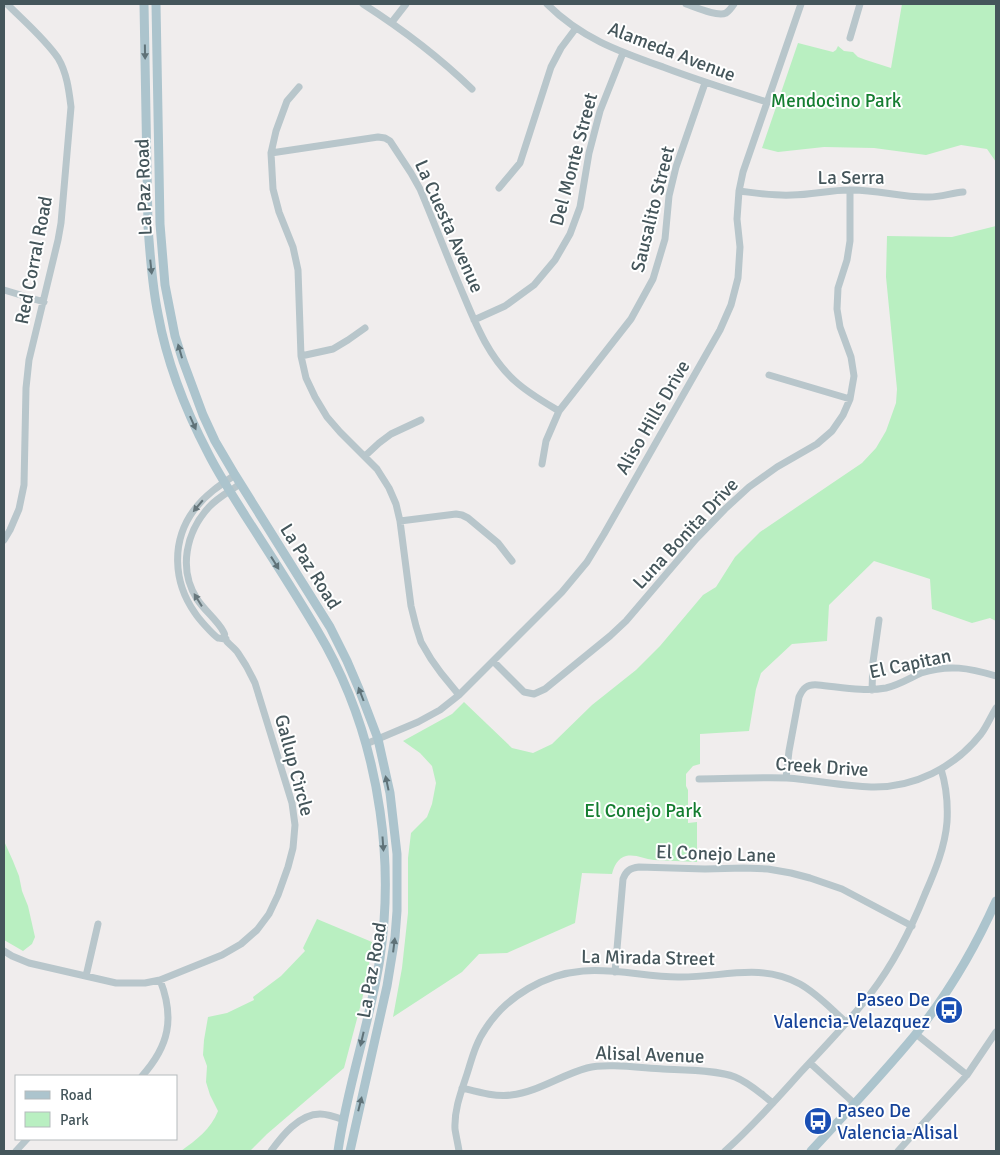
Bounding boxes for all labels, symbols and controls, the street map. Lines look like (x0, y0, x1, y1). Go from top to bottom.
street label: Alameda Avenue (604, 17, 739, 87)
one-way arrow (141, 45, 149, 61)
park label: Mendocino Park (771, 89, 902, 113)
street label: Del Monte Street (545, 90, 603, 228)
street label: La Paz Road (130, 138, 158, 236)
street label: Sausalito Street (626, 143, 680, 275)
street label: La Cuesta Avenue (409, 156, 489, 297)
street label: La Serra (817, 166, 885, 190)
street label: Red Corral Road (10, 194, 58, 326)
one-way arrow (147, 260, 155, 276)
one-way arrow (175, 343, 183, 358)
street label: Aliso Hills Drive (610, 356, 695, 479)
one-way arrow (190, 416, 198, 430)
street label: Luna Bonita Drive (628, 473, 744, 594)
one-way arrow (192, 499, 203, 512)
street label: La Paz Road (274, 519, 346, 614)
one-way arrow (271, 557, 280, 570)
one-way arrow (194, 593, 203, 607)
street label: El Capitan (867, 644, 953, 684)
one-way arrow (357, 686, 364, 701)
street label: Gallup Circle (269, 712, 319, 819)
street label: Creek Drive (775, 752, 869, 782)
one-way arrow (383, 775, 391, 791)
park label: El Conejo Park (584, 799, 702, 823)
one-way arrow (380, 836, 388, 852)
street label: El Conejo Lane (655, 840, 776, 868)
street label: La Paz Road (352, 920, 392, 1020)
one-way arrow (390, 936, 398, 952)
street label: La Mirada Street (581, 945, 715, 971)
place label: Paseo De Valencia-Velazquez (774, 988, 930, 1034)
bus stop icon: Paseo De Valencia-Velazquez (934, 995, 964, 1025)
one-way arrow (358, 1032, 366, 1047)
street label: Alisal Avenue (595, 1041, 705, 1069)
legend (15, 1075, 178, 1140)
text: Road (60, 1086, 92, 1104)
one-way arrow (356, 1096, 364, 1111)
place label: Paseo De Valencia-Alisal (837, 1099, 958, 1145)
bus stop icon: Paseo De Valencia-Alisal (803, 1106, 833, 1136)
text: Park (60, 1111, 89, 1129)

